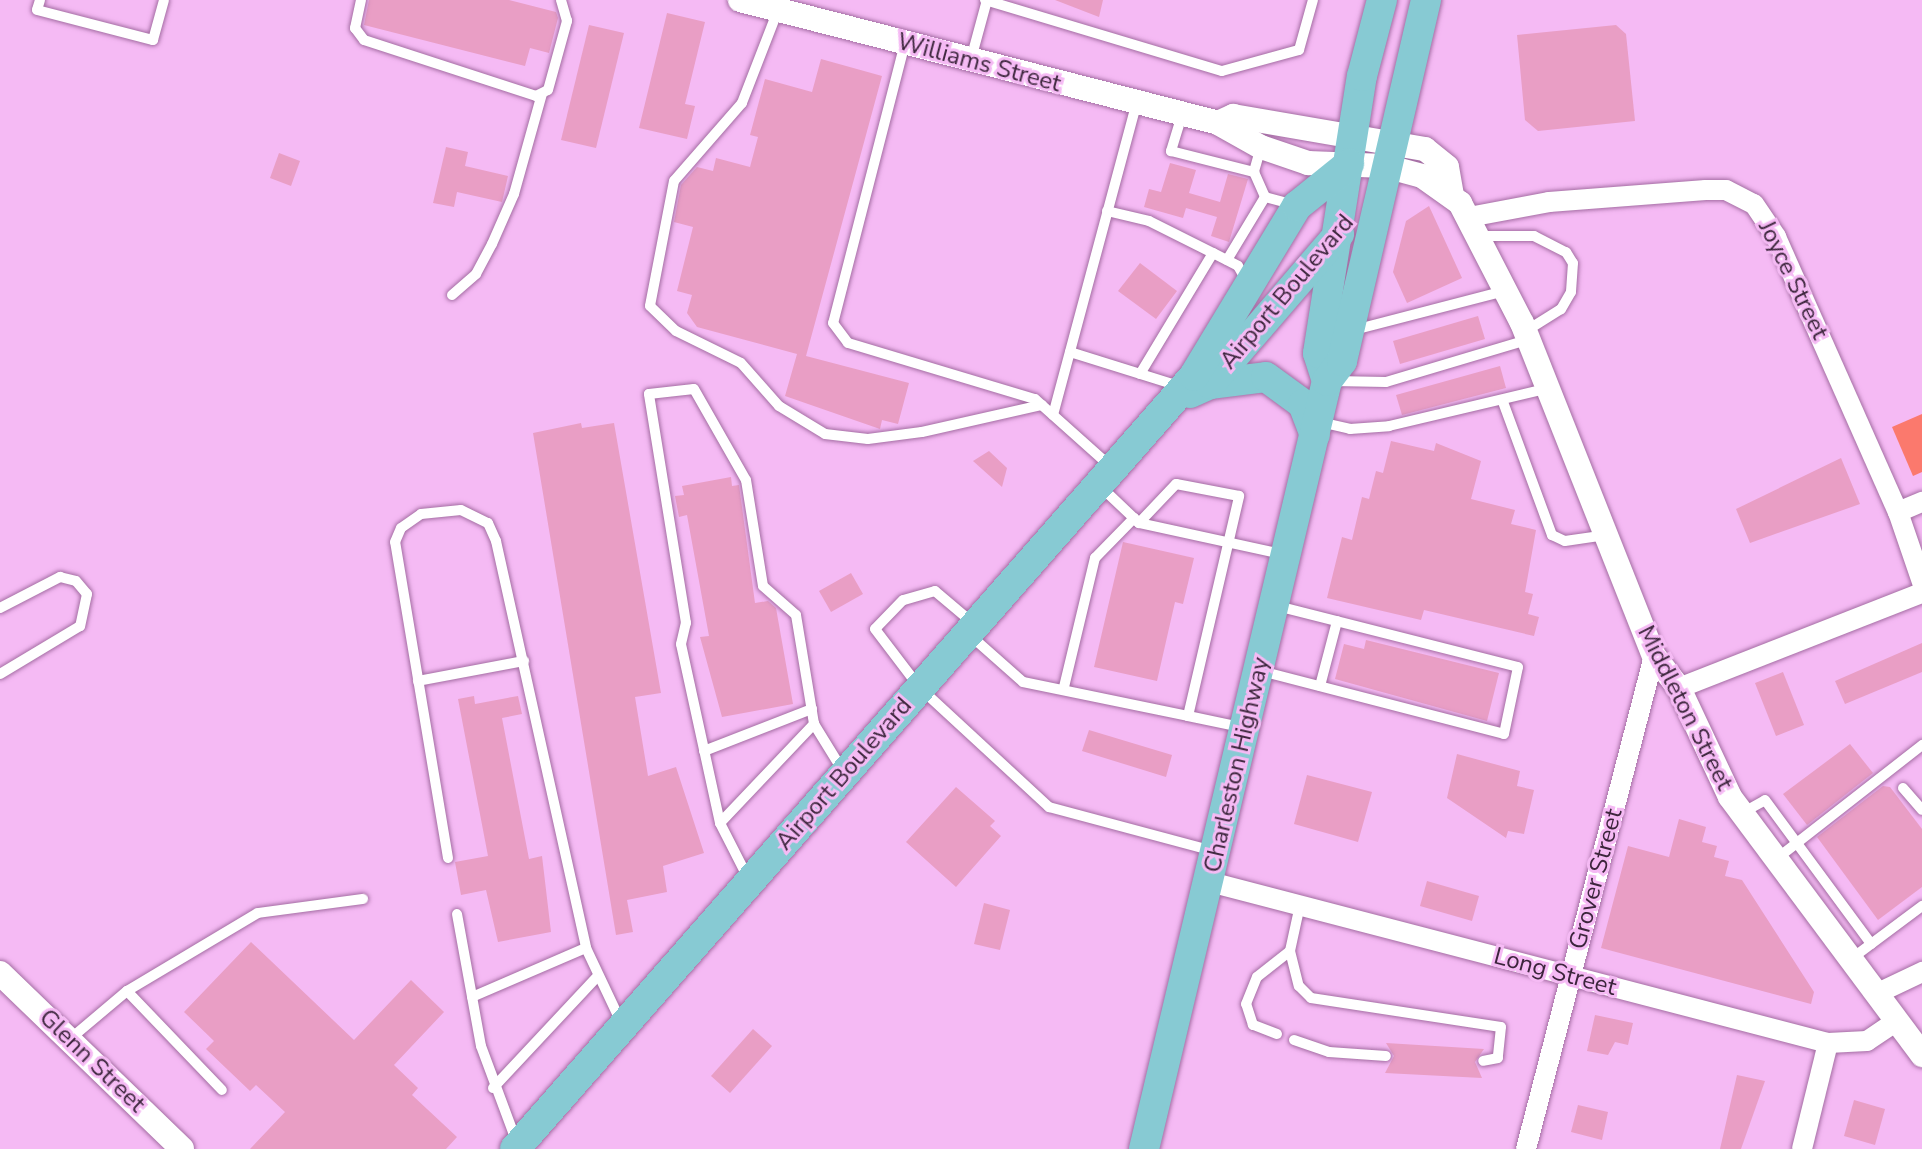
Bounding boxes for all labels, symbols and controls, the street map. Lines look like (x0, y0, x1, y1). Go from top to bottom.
street label: Williams Street (894, 27, 1064, 99)
street label: Airport Boulevard (1214, 209, 1360, 375)
street label: Joyce Street (1752, 216, 1834, 344)
street label: Middleton Street (1631, 621, 1739, 795)
street label: Charleston Highway (1198, 655, 1276, 875)
street label: Airport Boulevard (770, 692, 918, 856)
street label: Grover Street (1563, 806, 1629, 952)
street label: Long Street (1491, 942, 1619, 1002)
street label: Glenn Street (33, 1003, 151, 1119)

